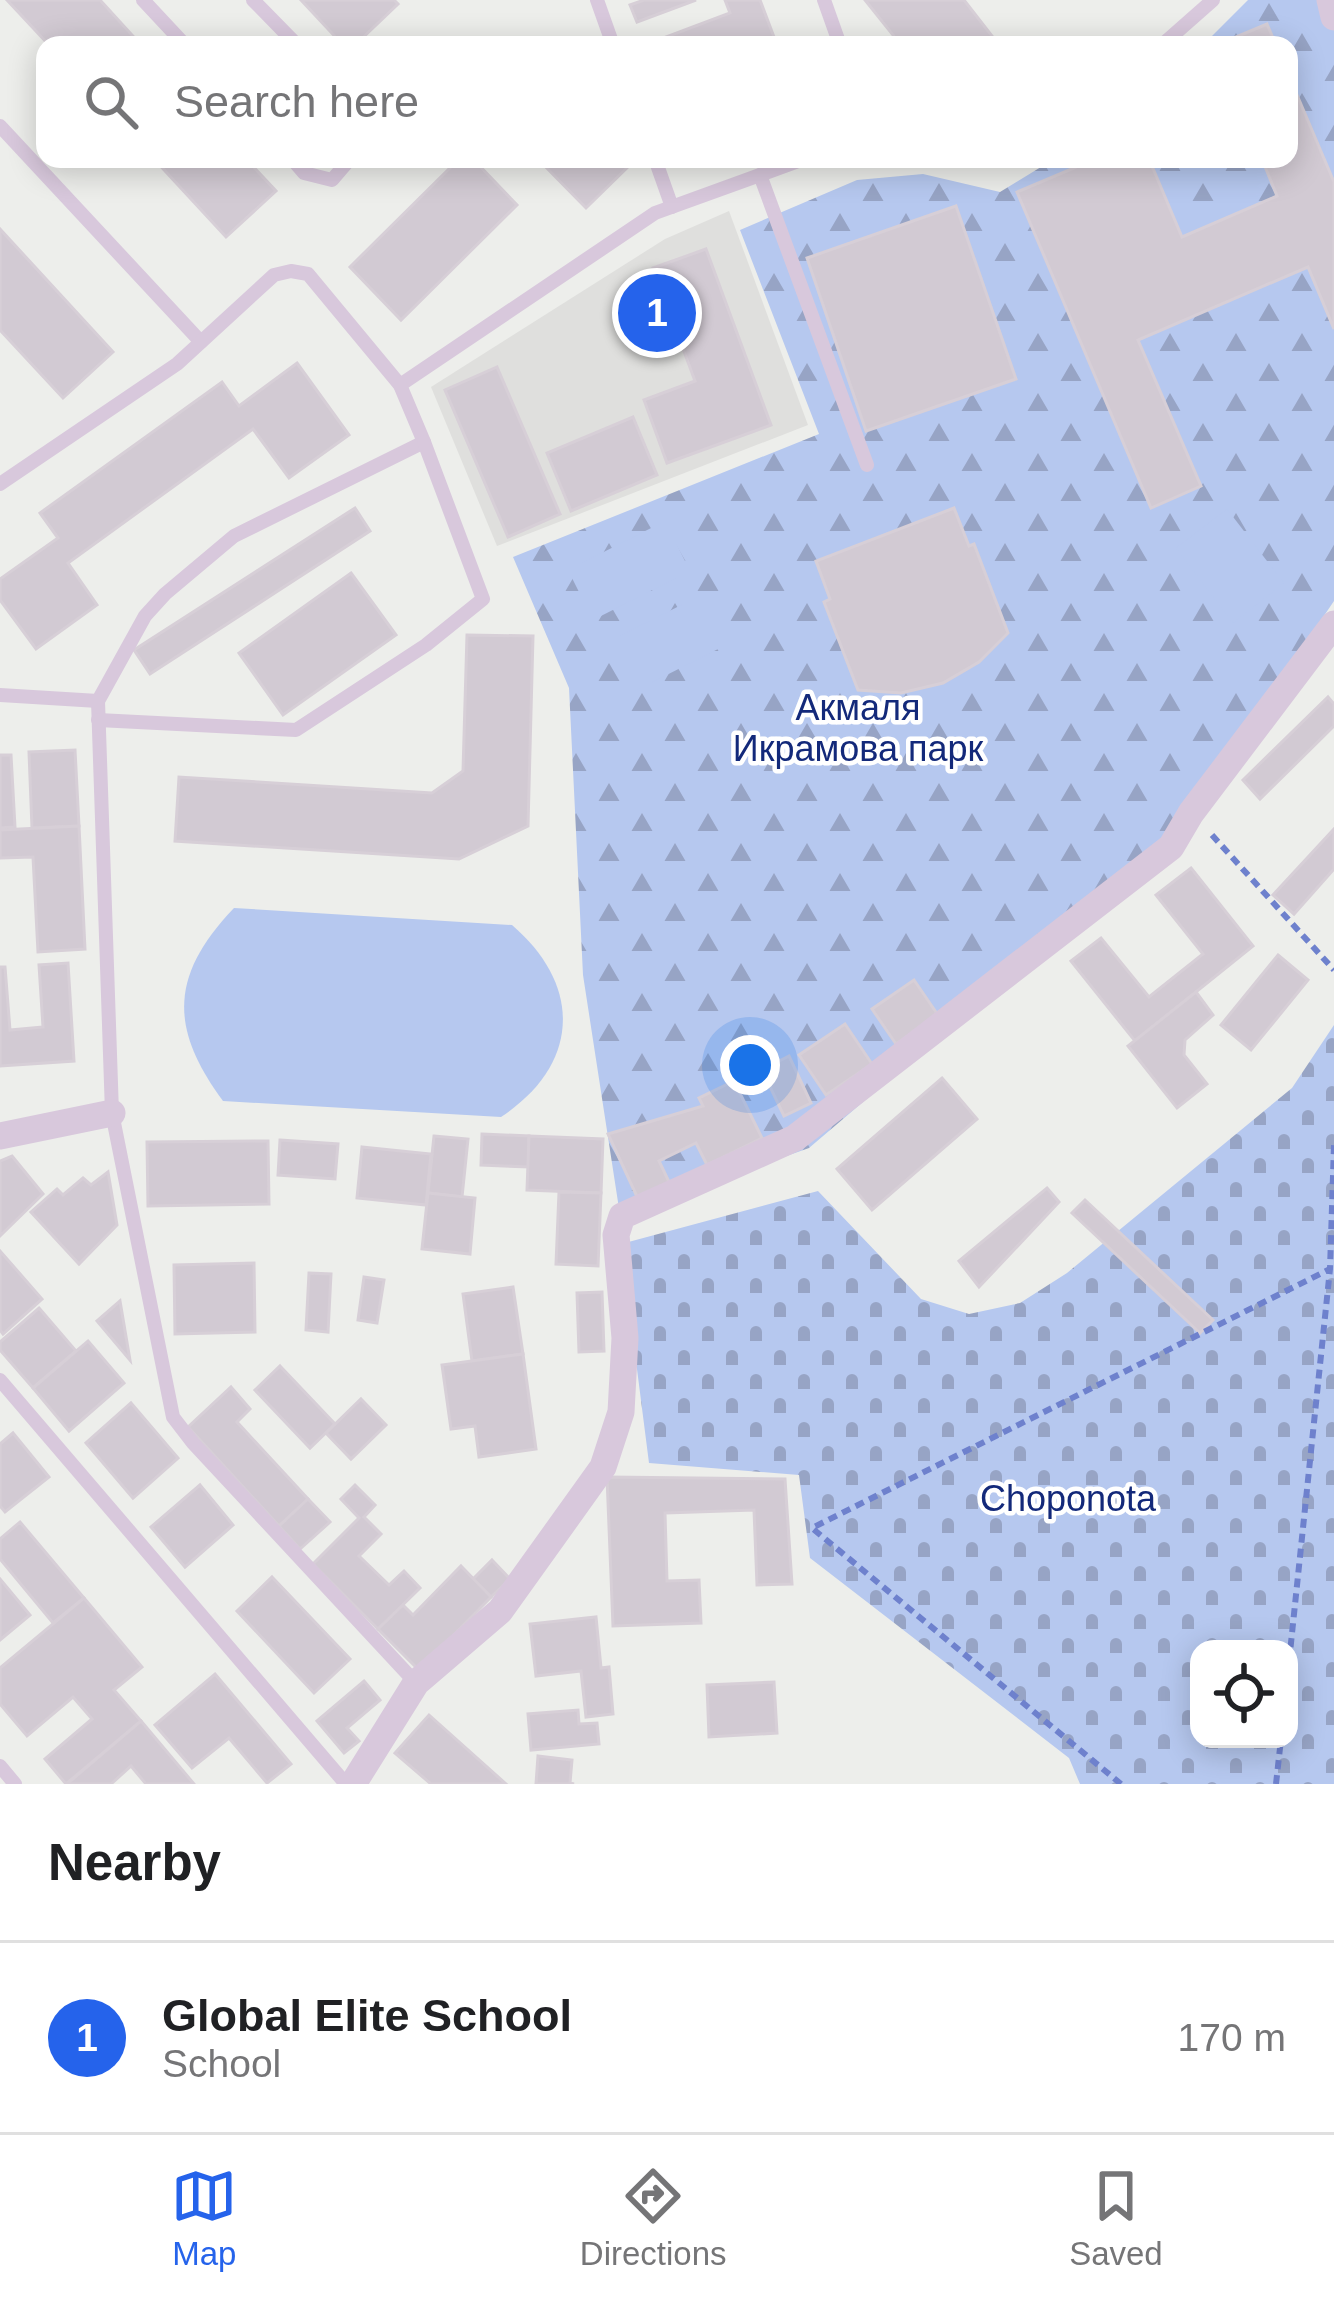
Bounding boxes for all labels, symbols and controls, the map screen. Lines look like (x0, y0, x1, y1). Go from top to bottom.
search box (36, 36, 1298, 168)
icon: search (78, 69, 144, 135)
text: Search here (174, 76, 419, 127)
pin: 1 (618, 268, 696, 358)
park label: Акмаля Икрамова парк (733, 687, 983, 769)
your location (720, 1035, 780, 1095)
park label: Choponota (980, 1478, 1157, 1519)
map controls (1190, 1640, 1298, 1748)
button: locate (1190, 1640, 1298, 1748)
text: Nearby (48, 1834, 221, 1891)
text: Global Elite School (162, 1990, 572, 2041)
text: 1 (76, 2016, 98, 2059)
text: 170 m (1178, 2016, 1286, 2059)
text: School (162, 2042, 281, 2085)
tab: Map (171, 2163, 237, 2273)
tab: Directions (580, 2163, 727, 2273)
tab: Saved (1069, 2163, 1163, 2273)

